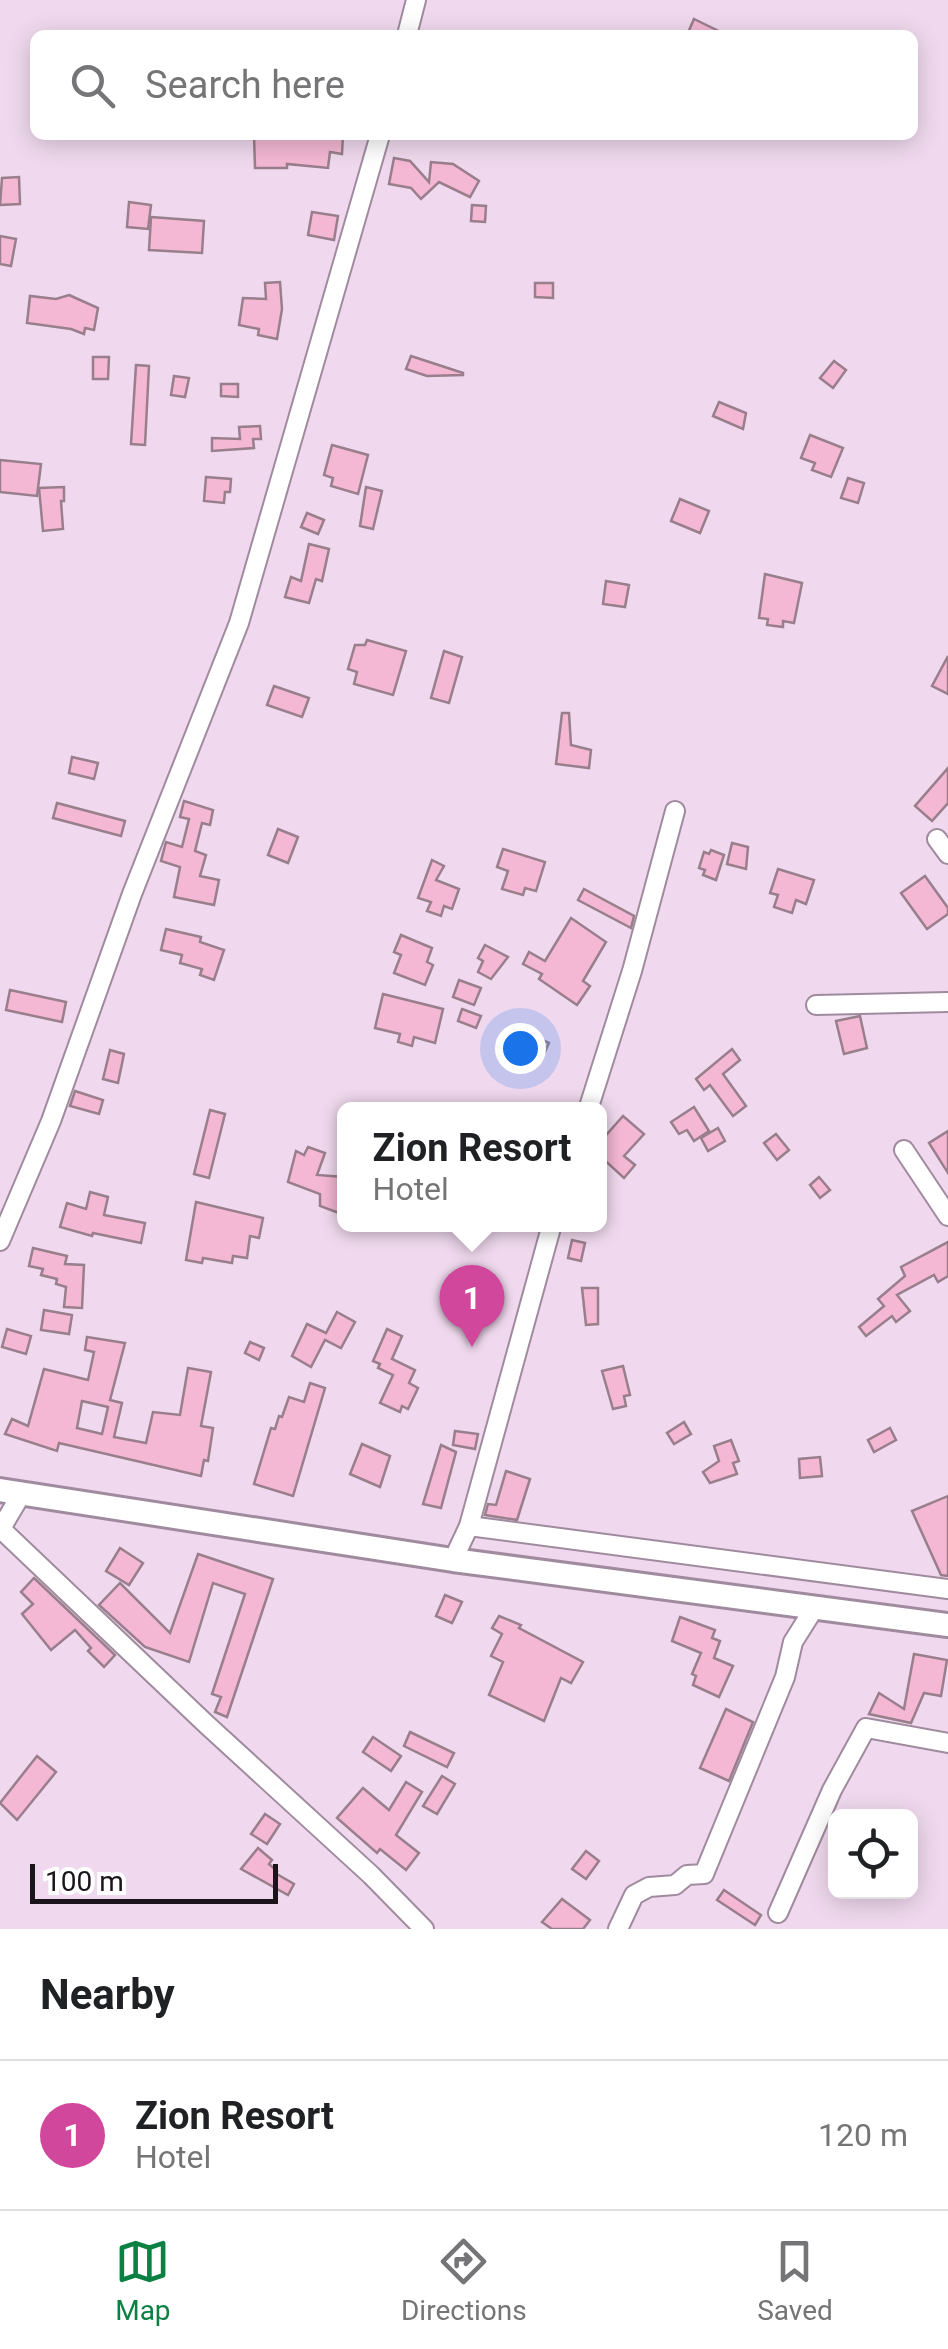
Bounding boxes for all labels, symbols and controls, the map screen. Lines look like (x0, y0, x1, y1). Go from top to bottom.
search box (30, 30, 918, 140)
icon: search (65, 58, 120, 113)
text: Search here (145, 63, 345, 107)
your location (495, 1023, 546, 1074)
popup (337, 1102, 607, 1232)
text: Zion Resort (373, 1126, 571, 1170)
text: Hotel (373, 1170, 449, 1208)
pin: 1 (440, 1264, 504, 1347)
map controls (828, 1809, 918, 1899)
button: locate (828, 1809, 918, 1899)
scale bar (30, 1859, 278, 1904)
text: 100 m (45, 1865, 124, 1898)
text: Nearby (40, 1970, 175, 2019)
text: Zion Resort (135, 2094, 334, 2138)
text: 1 (63, 2116, 82, 2154)
text: 120 m (818, 2116, 908, 2154)
text: Hotel (135, 2138, 211, 2176)
tab: Map (115, 2234, 171, 2327)
tab: Directions (401, 2234, 527, 2327)
tab: Saved (757, 2234, 833, 2327)

